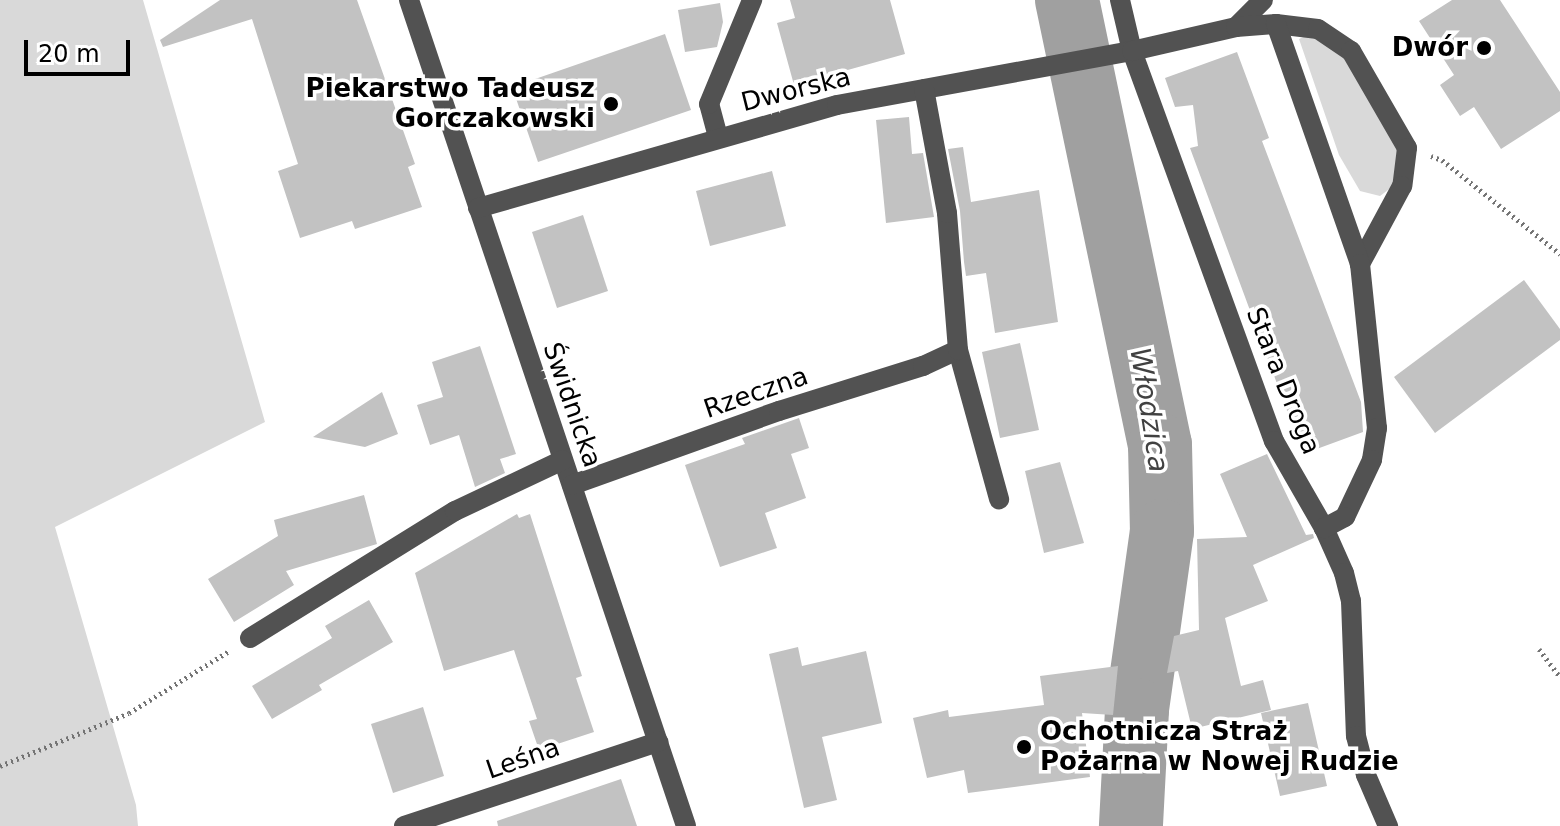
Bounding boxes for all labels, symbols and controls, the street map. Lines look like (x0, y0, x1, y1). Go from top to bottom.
scale bar (28, 24, 134, 74)
place label: Dwór (1392, 32, 1468, 64)
marker: Dwór (1475, 39, 1493, 57)
text: 20 m (38, 40, 100, 68)
street label: Dworska (738, 61, 854, 119)
place label: Piekarstwo Tadeusz Gorczakowski (306, 73, 595, 134)
marker: Piekarstwo Tadeusz Gorczakowski (602, 95, 620, 113)
street label: Stara Droga (1239, 303, 1327, 459)
street label: Świdnicka (536, 338, 608, 472)
water label: Włodzica (1123, 345, 1175, 475)
street label: Rzeczna (700, 361, 812, 425)
place label: Ochotnicza Straż Pożarna w Nowej Rudzie (1040, 716, 1399, 778)
street label: Leśna (482, 732, 564, 786)
marker: Ochotnicza Straż Pożarna w Nowej Rudzie (1015, 738, 1033, 756)

